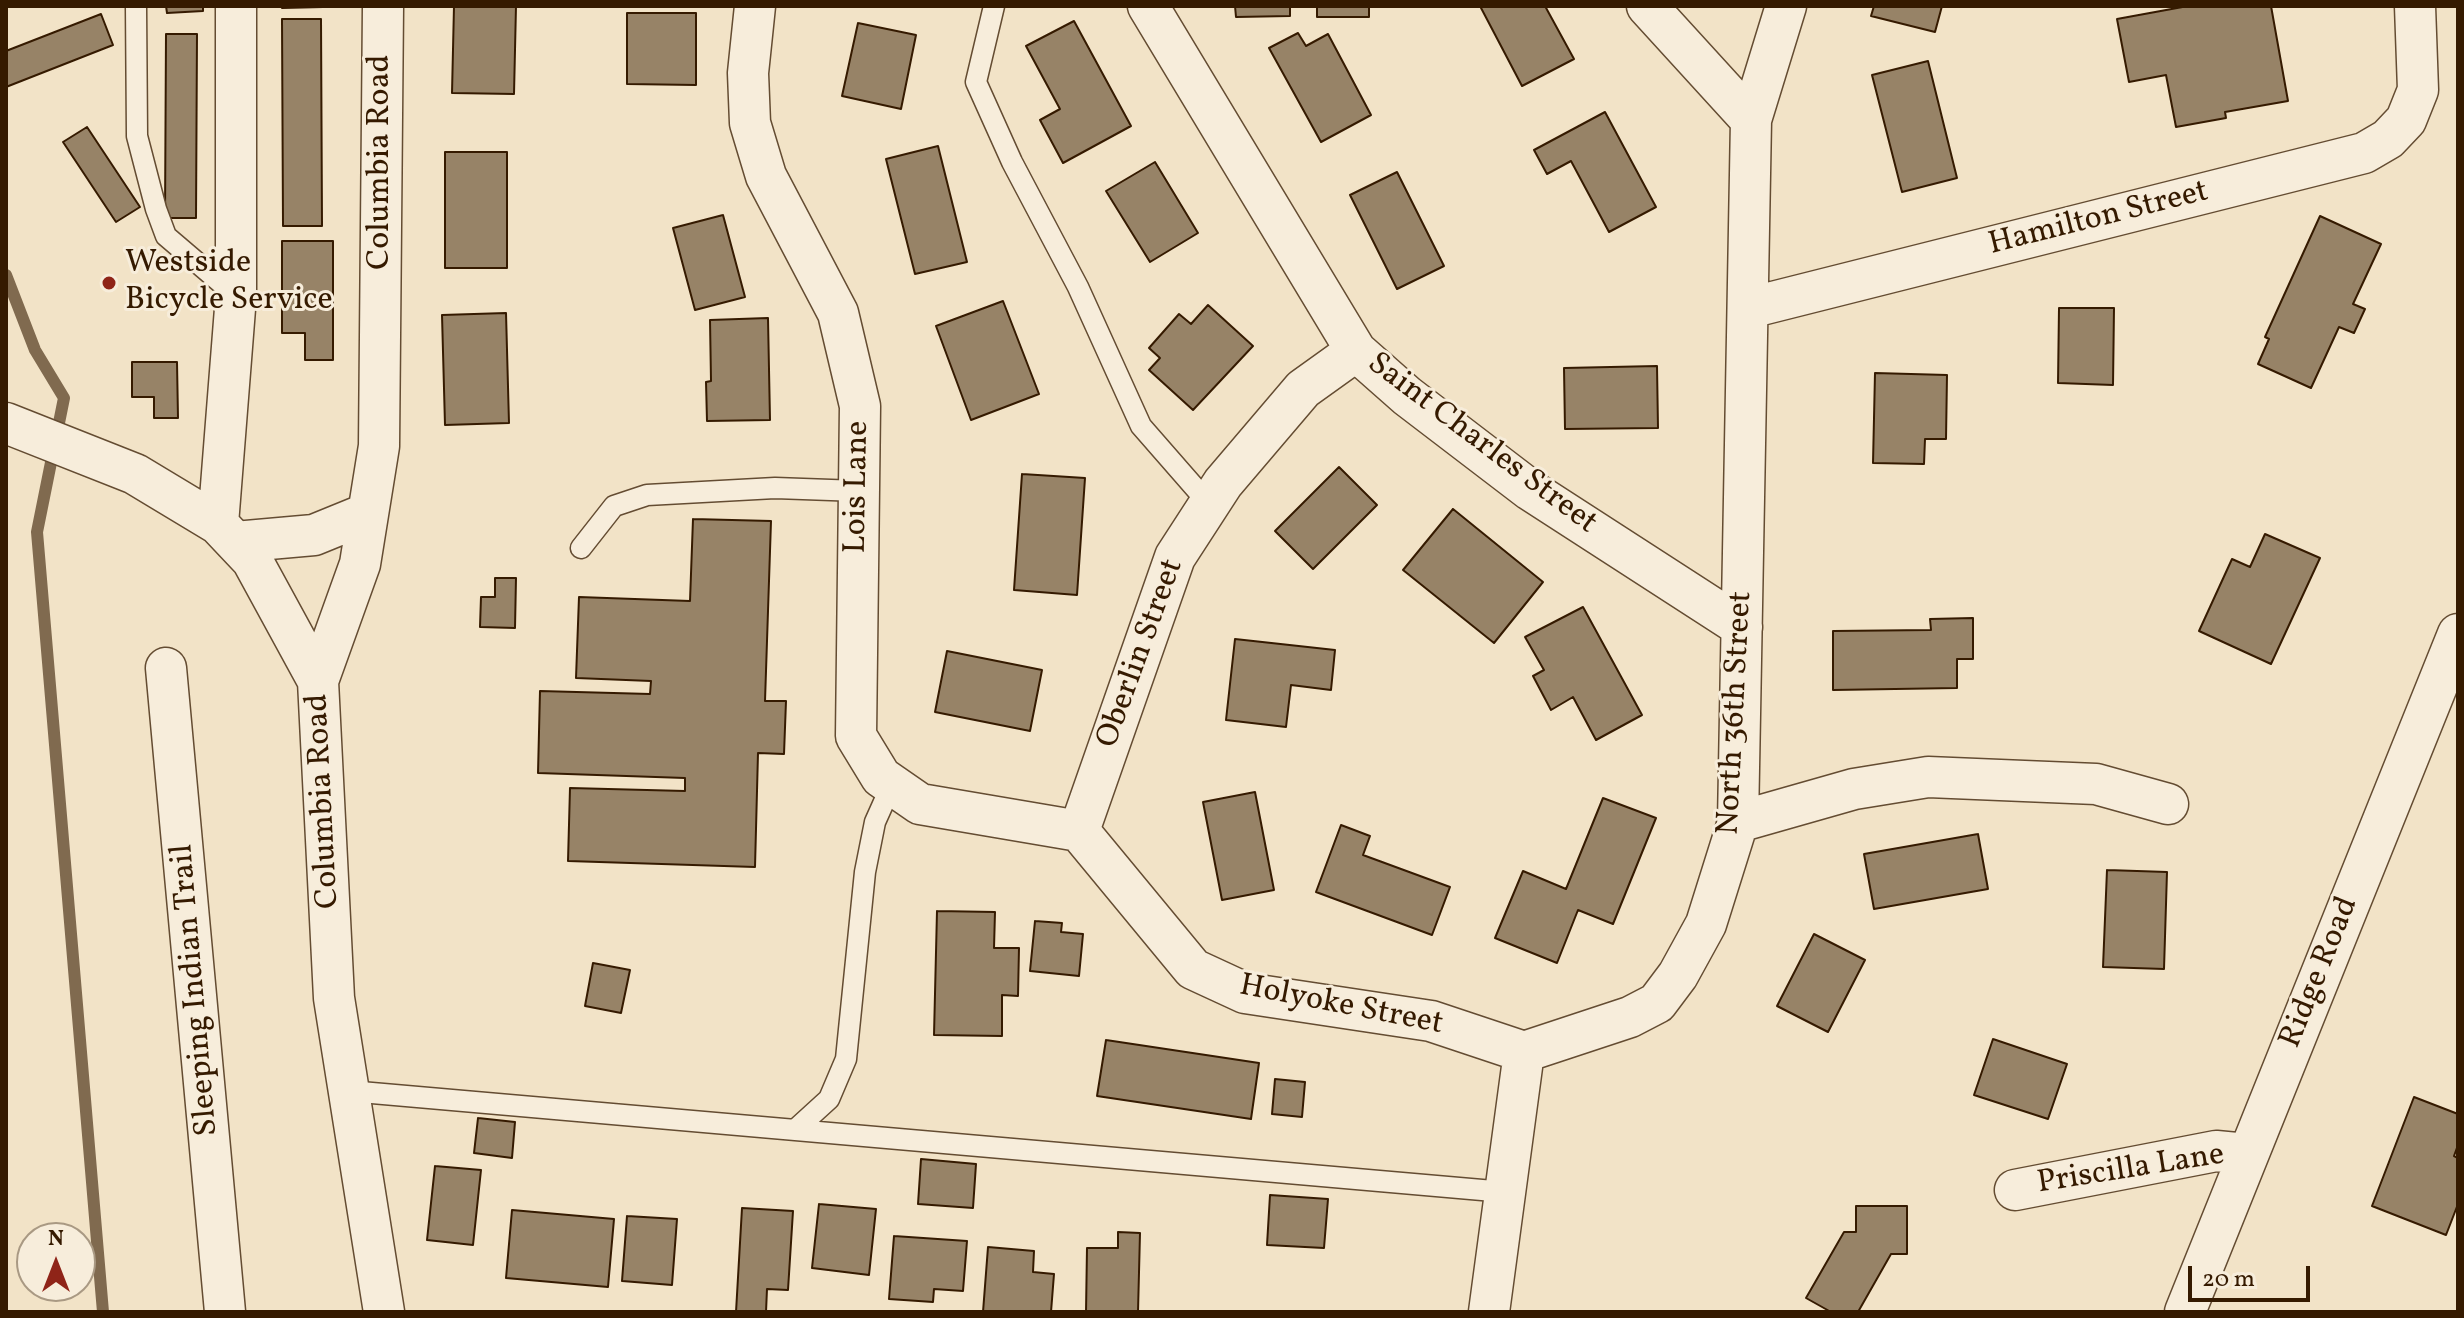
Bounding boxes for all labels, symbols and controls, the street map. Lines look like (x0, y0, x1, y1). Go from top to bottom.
street label: Columbia Road (363, 54, 401, 270)
street label: Hamilton Street (1985, 174, 2213, 266)
place label: Westside Bicycle Service (125, 246, 333, 321)
marker: Westside Bicycle Service (100, 274, 118, 292)
street label: Saint Charles Street (1358, 346, 1604, 544)
street label: Lois Lane (839, 420, 879, 554)
street label: Oberlin Street (1090, 554, 1194, 754)
street label: North 36th Street (1711, 590, 1763, 836)
street label: Columbia Road (300, 693, 350, 909)
street label: Sleeping Indian Trail (165, 842, 229, 1138)
street label: Ridge Road (2273, 892, 2369, 1054)
street label: Holyoke Street (1236, 968, 1446, 1046)
street label: Priscilla Lane (2035, 1137, 2227, 1205)
north arrow (16, 1222, 96, 1302)
text: N (48, 1224, 64, 1255)
scale bar (2192, 1250, 2314, 1300)
text: 20 m (2202, 1263, 2255, 1297)

